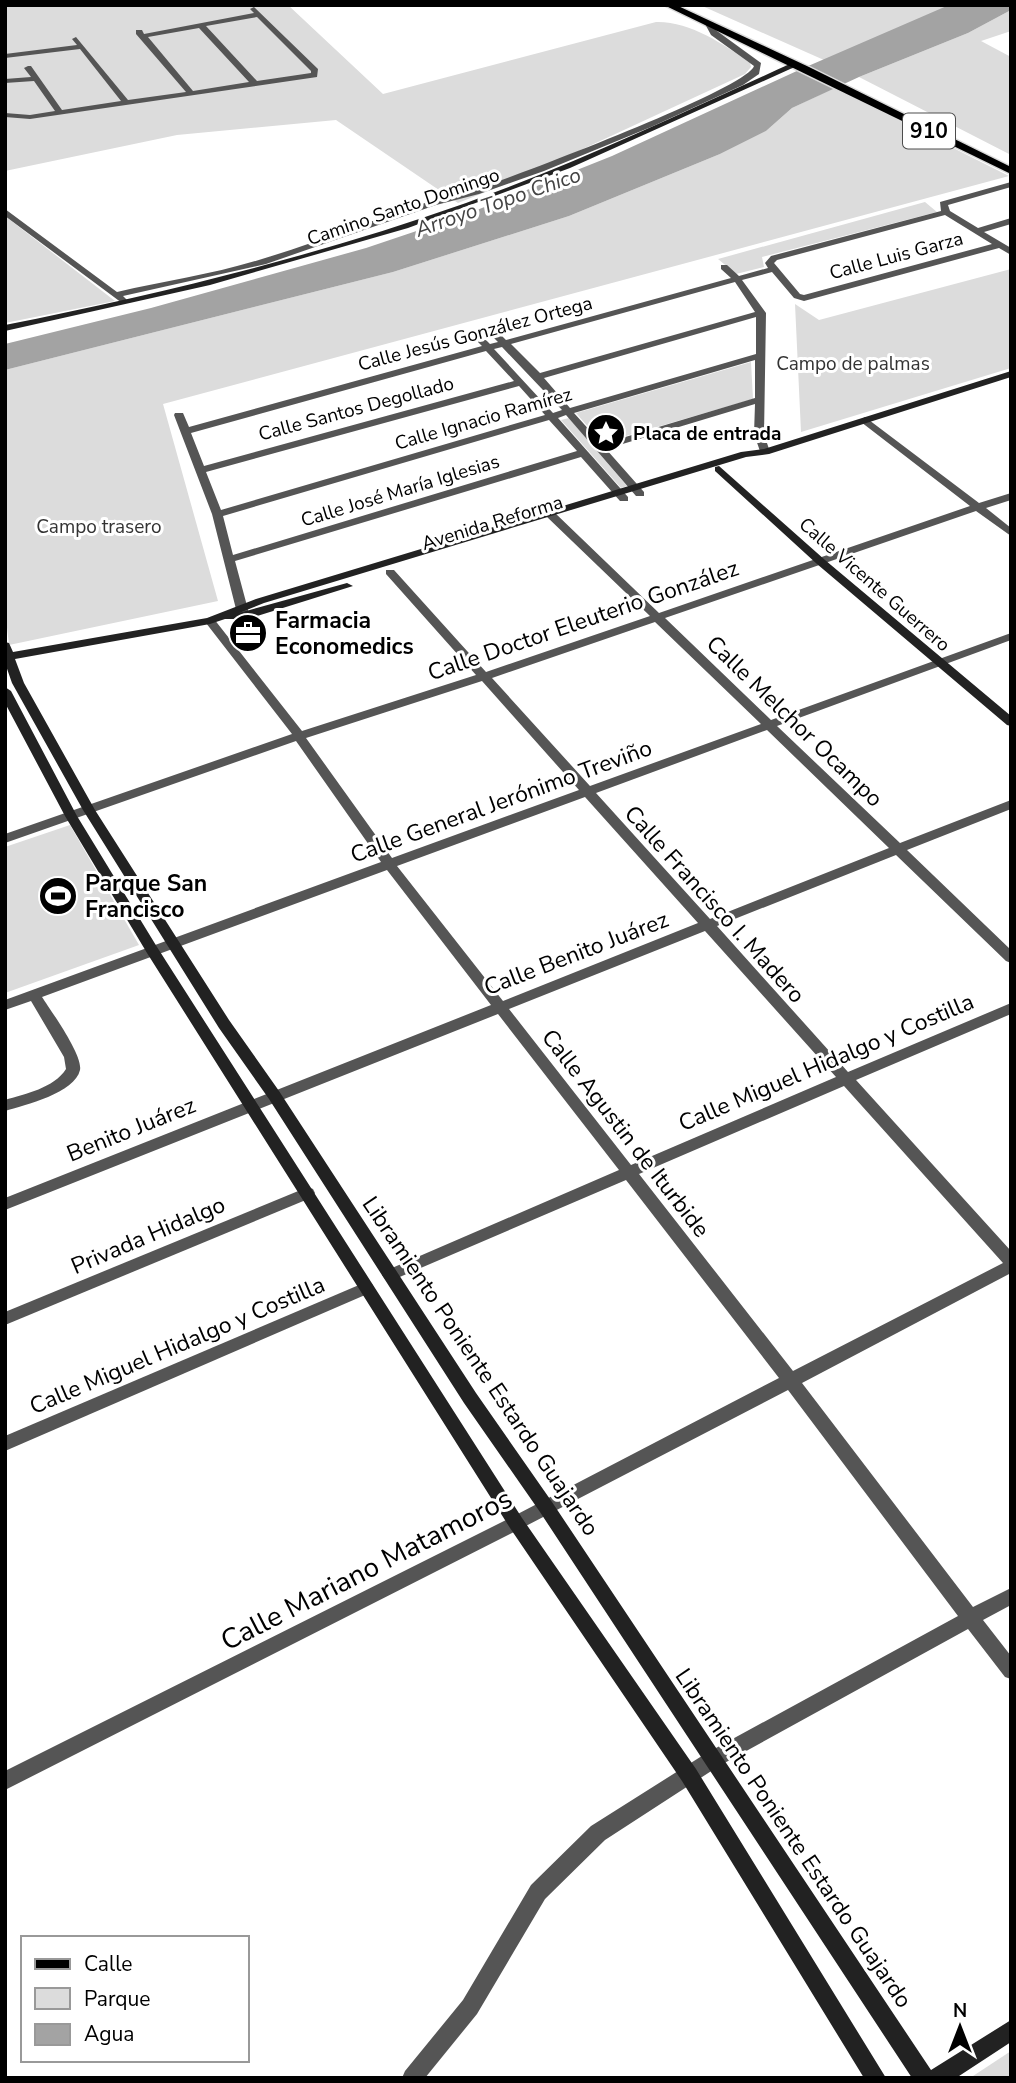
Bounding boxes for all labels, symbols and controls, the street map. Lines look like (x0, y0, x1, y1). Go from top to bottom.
road number: 910 (903, 114, 955, 148)
water label: Arroyo Topo Chico (410, 161, 585, 244)
street label: Camino Santo Domingo (304, 162, 503, 252)
street label: Calle Luis Garza (827, 226, 966, 286)
street label: Calle Jesús González Ortega (355, 290, 595, 378)
park label: Campo de palmas (776, 351, 930, 377)
street label: Calle Santos Degollado (256, 370, 457, 448)
street label: Calle Ignacio Ramírez (392, 381, 575, 457)
place icon: Placa de entrada (585, 412, 627, 454)
place label: Placa de entrada (633, 421, 781, 447)
street label: Calle José María Iglesias (298, 448, 503, 534)
street label: Avenida Reforma (418, 489, 566, 557)
street label: Calle Vicente Guerrero (793, 512, 956, 658)
park label: Campo trasero (36, 514, 162, 540)
street label: Calle Doctor Eleuterio González (424, 553, 743, 688)
place label: Farmacia Economedics (275, 605, 414, 662)
office icon: Farmacia Economedics (227, 612, 269, 654)
street label: Calle Melchor Ocampo (700, 629, 890, 814)
street label: Calle General Jerónimo Treviño (346, 732, 656, 871)
street label: Calle Francisco I. Madero (617, 799, 812, 1010)
place label: Parque San Francisco (85, 868, 207, 925)
sports icon: Parque San Francisco (37, 875, 79, 917)
street label: Calle Benito Juárez (479, 904, 673, 1003)
street label: Calle Miguel Hidalgo y Costilla (674, 986, 979, 1139)
street label: Calle Agustin de Iturbide (534, 1023, 717, 1244)
street label: Benito Juárez (62, 1090, 200, 1169)
street label: Privada Hidalgo (66, 1189, 230, 1282)
street label: Libramiento Poniente Estardo Guajardo (355, 1190, 606, 1542)
street label: Calle Miguel Hidalgo y Costilla (25, 1269, 330, 1422)
street label: Calle Mariano Matamoros (214, 1480, 519, 1660)
street label: Libramiento Poniente Estardo Guajardo (668, 1662, 919, 2014)
legend (21, 1936, 248, 2062)
text: Calle (84, 1950, 132, 1978)
text: Parque (84, 1985, 151, 2013)
north arrow (925, 1992, 995, 2062)
text: N (953, 1998, 967, 2024)
text: Agua (84, 2020, 134, 2048)

